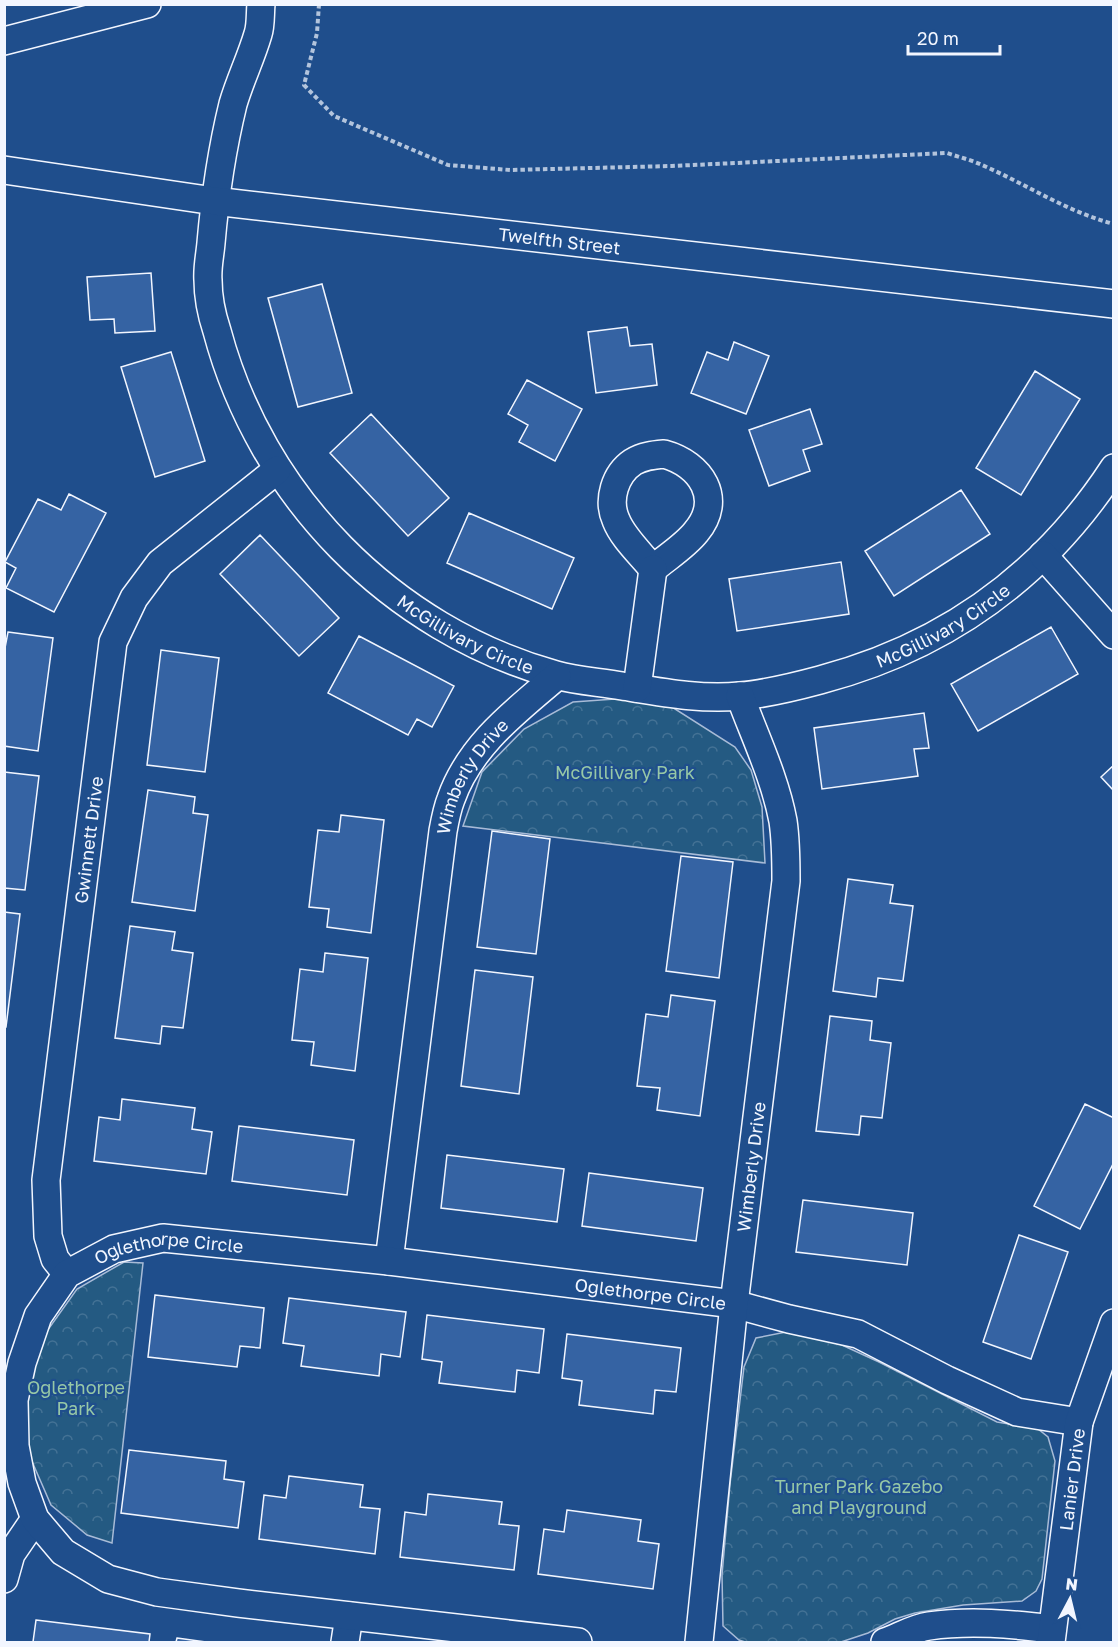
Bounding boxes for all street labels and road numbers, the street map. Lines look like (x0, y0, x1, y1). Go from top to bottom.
street label: Twelfth Street (497, 223, 622, 258)
street label: McGillivary Circle (873, 579, 1014, 672)
street label: McGillivary Circle (393, 590, 536, 678)
street label: Wimberly Drive (432, 714, 512, 836)
street label: Gwinnett Drive (70, 775, 107, 905)
street label: Wimberly Drive (732, 1100, 770, 1233)
street label: Oglethorpe Circle (90, 1227, 245, 1269)
street label: Oglethorpe Circle (573, 1273, 727, 1314)
street label: Lanier Drive (1054, 1427, 1089, 1532)

